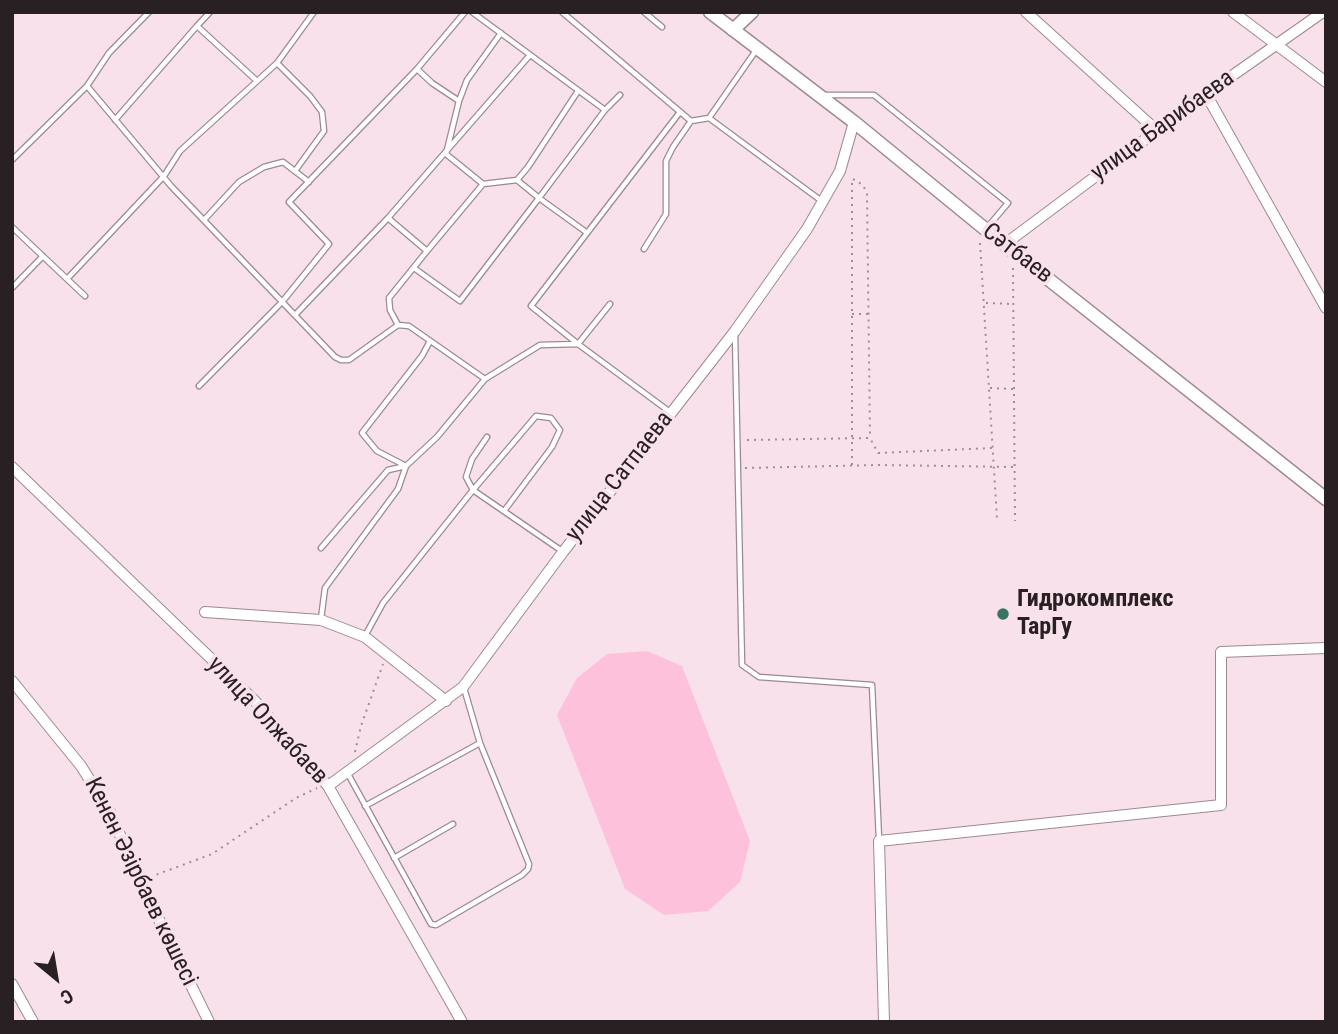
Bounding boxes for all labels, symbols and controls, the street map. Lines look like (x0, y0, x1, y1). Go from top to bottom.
street label: улица Барибаева (1086, 64, 1240, 188)
street label: Сәтбаев (976, 218, 1058, 290)
street label: улица Сатпаева (560, 406, 680, 548)
place label: Гидрокомплекс ТарГу (1017, 586, 1174, 642)
marker: Гидрокомплекс ТарГу (995, 606, 1011, 622)
street label: улица Олжабаев (201, 651, 333, 791)
street label: Кенен Әзірбаев көшесі (77, 773, 203, 991)
north arrow (21, 943, 91, 1013)
text: С (56, 984, 77, 1009)

